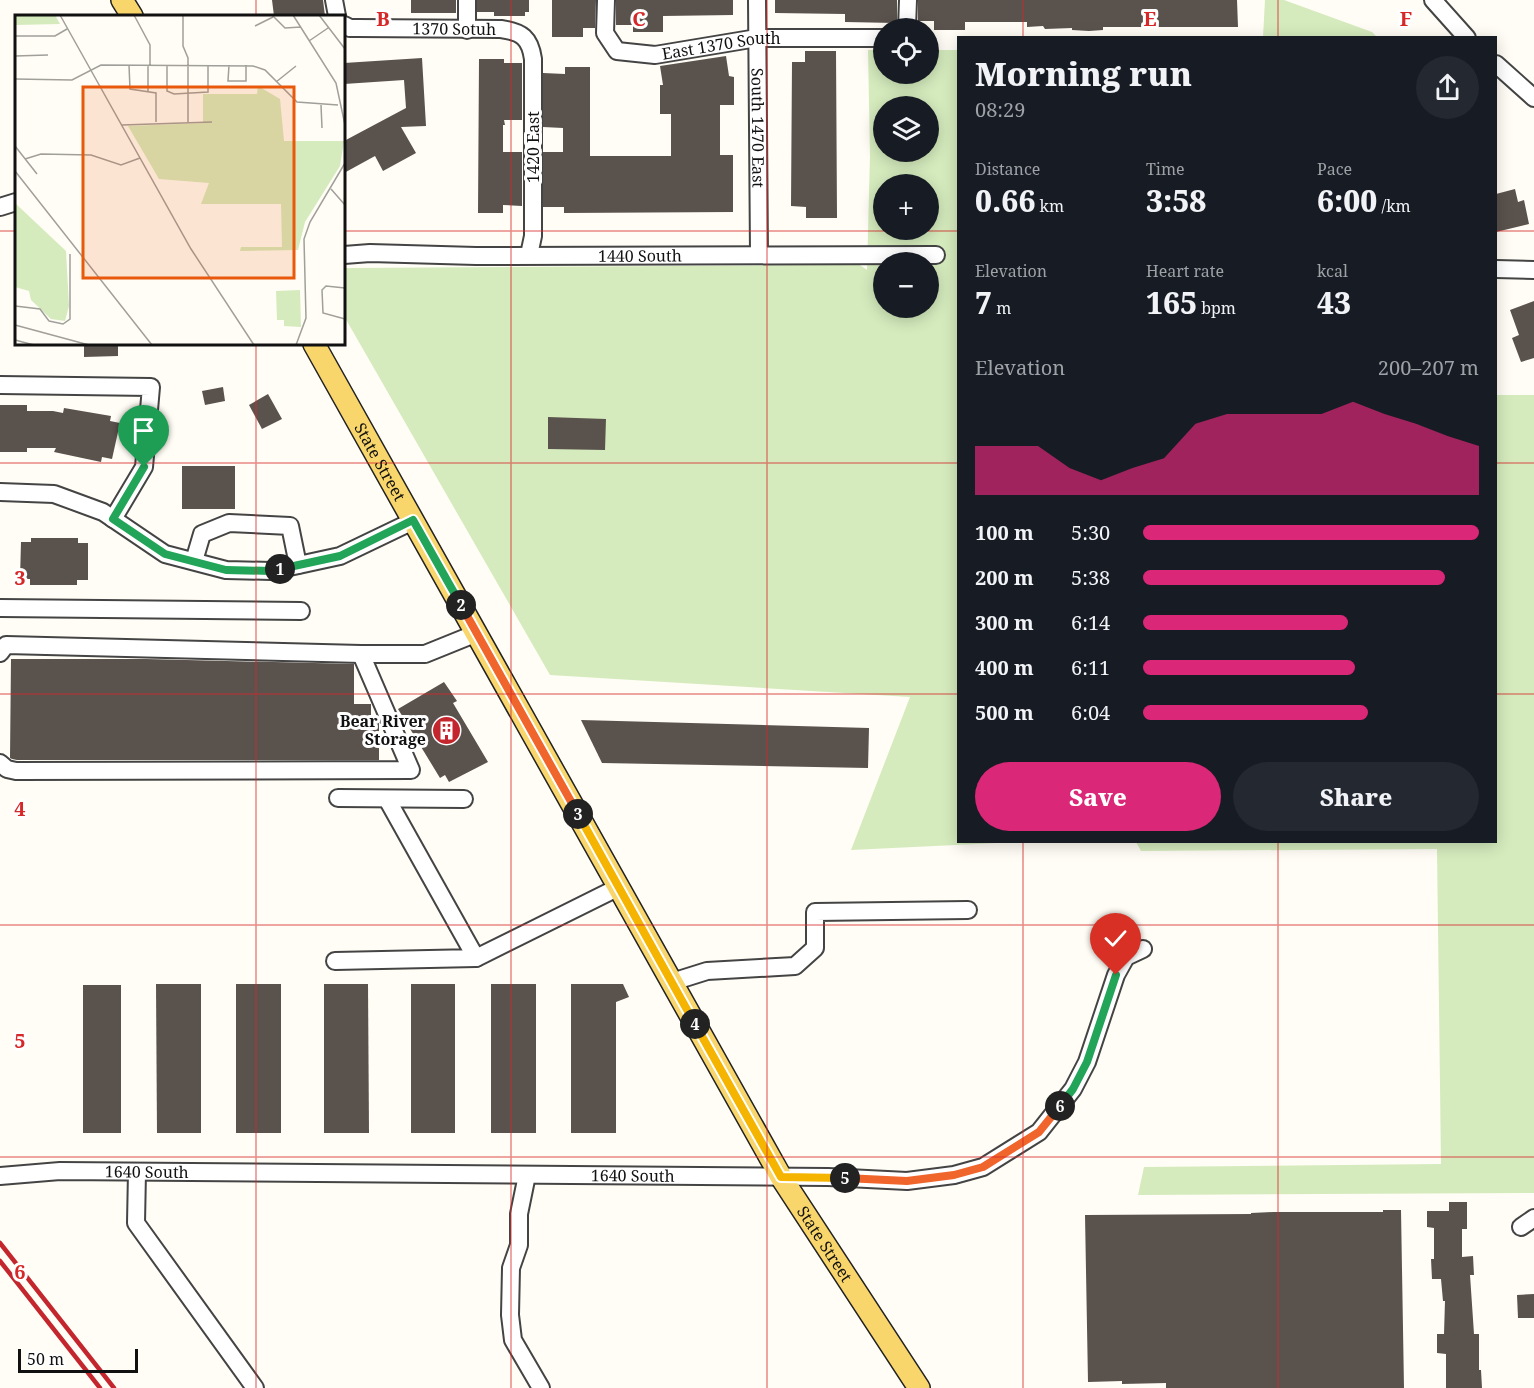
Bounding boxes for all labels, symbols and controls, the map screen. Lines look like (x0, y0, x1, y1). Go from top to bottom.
text: B (376, 5, 390, 32)
text: C (632, 5, 646, 32)
text: E (1143, 5, 1157, 32)
text: F (1400, 5, 1412, 32)
inset map (15, 15, 345, 345)
street label: 1370 Sotuh (412, 17, 496, 40)
map controls (873, 18, 939, 318)
button: locate (873, 18, 939, 84)
street label: East 1370 South (660, 27, 781, 65)
text: Morning run (975, 51, 1192, 96)
button: share (1416, 56, 1479, 119)
street label: South 1470 East (747, 68, 769, 188)
button: layers (873, 96, 939, 162)
text: 08:29 (975, 96, 1025, 123)
street label: 1420 East (522, 111, 544, 183)
text: Distance (975, 158, 1040, 180)
text: Time (1146, 158, 1185, 180)
text: Pace (1317, 158, 1352, 180)
button: + (873, 174, 939, 240)
text: 0.66 (975, 180, 1035, 221)
text: 3:58 (1146, 180, 1206, 221)
text: 6:00 (1317, 180, 1377, 221)
text: km (1035, 195, 1064, 217)
text: /km (1377, 195, 1411, 217)
street label: 1440 South (598, 245, 682, 267)
button: − (873, 252, 939, 318)
text: Elevation (975, 260, 1047, 282)
text: Heart rate (1146, 260, 1224, 282)
text: kcal (1317, 260, 1348, 282)
text: 7 (975, 282, 992, 323)
text: 165 (1146, 282, 1197, 323)
text: 43 (1317, 282, 1351, 323)
text: m (992, 297, 1011, 319)
text: bpm (1197, 297, 1236, 319)
text: Elevation (975, 354, 1065, 381)
text: 200–207 m (1378, 354, 1479, 381)
pin (118, 405, 169, 467)
icon: arrive (127, 414, 160, 447)
street label: State Street (349, 419, 411, 505)
text: 100 m (975, 519, 1034, 546)
text: 5:30 (1071, 519, 1110, 546)
pin: 1 (265, 554, 295, 584)
text: 1 (275, 558, 285, 580)
text: 3 (14, 564, 26, 591)
text: 200 m (975, 564, 1034, 591)
text: 5:38 (1071, 564, 1110, 591)
pin: 2 (446, 590, 476, 620)
text: 2 (456, 594, 466, 616)
text: 300 m (975, 609, 1034, 636)
text: 6:14 (1071, 609, 1110, 636)
text: 400 m (975, 654, 1034, 681)
text: 6:11 (1071, 654, 1110, 681)
text: 500 m (975, 699, 1034, 726)
text: 6:04 (1071, 699, 1110, 726)
place label: Bear River Storage (340, 710, 427, 750)
building icon: Bear River Storage (431, 714, 463, 746)
button: Save (975, 762, 1221, 831)
button: Share (1233, 762, 1479, 831)
text: 4 (14, 795, 26, 822)
pin: 3 (563, 799, 593, 829)
text: 3 (573, 803, 583, 825)
pin (1090, 913, 1141, 975)
icon: check (1099, 922, 1132, 955)
pin: 4 (680, 1009, 710, 1039)
text: 4 (690, 1013, 700, 1035)
text: 5 (14, 1027, 26, 1054)
pin: 6 (1045, 1091, 1075, 1121)
text: 6 (1055, 1095, 1065, 1117)
street label: 1640 South (105, 1160, 189, 1183)
pin: 5 (830, 1163, 860, 1193)
street label: 1640 South (591, 1164, 675, 1187)
text: 5 (840, 1167, 850, 1189)
street label: State Street (792, 1202, 858, 1286)
text: 6 (14, 1258, 26, 1285)
scale bar (18, 1346, 138, 1374)
text: 50 m (27, 1348, 64, 1370)

